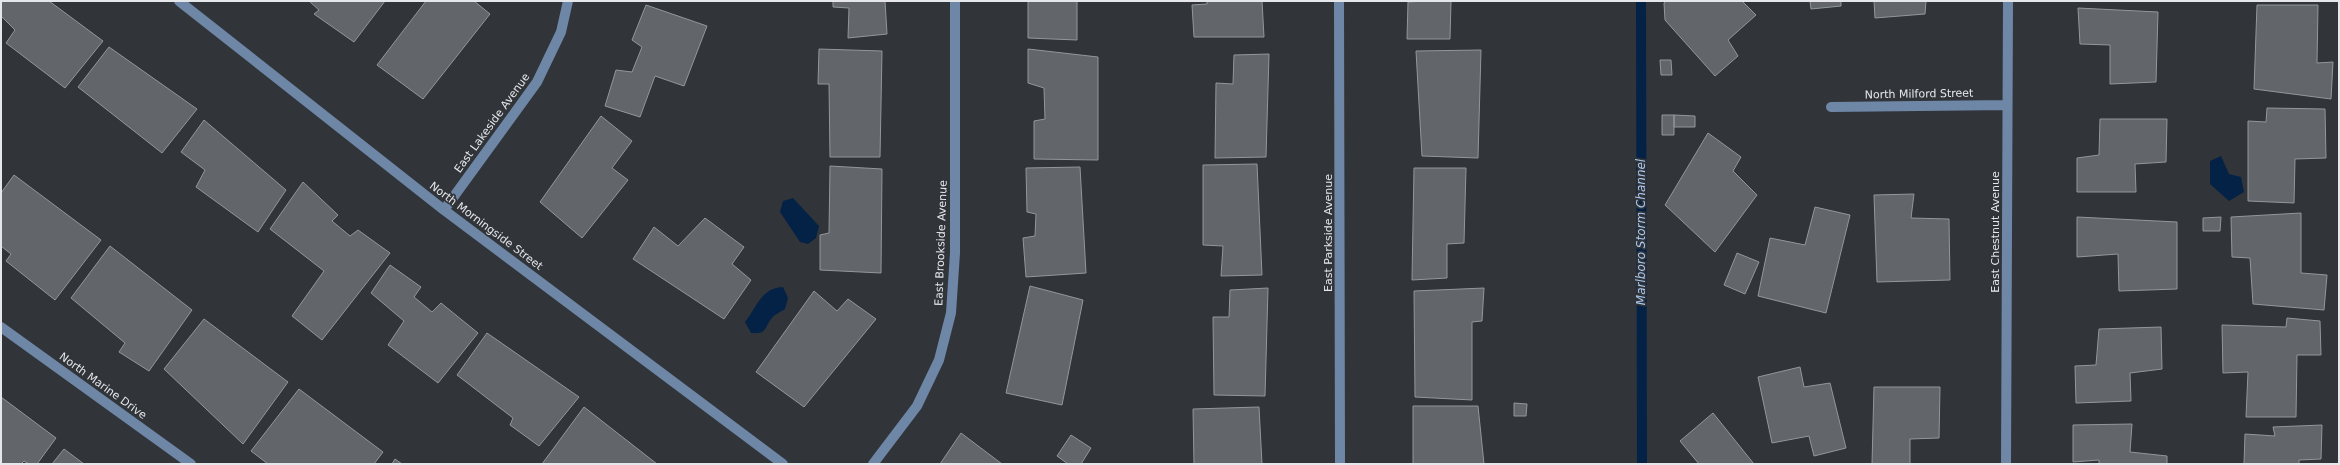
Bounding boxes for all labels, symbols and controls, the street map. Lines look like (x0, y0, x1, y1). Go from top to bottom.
street label: East Lakeside Avenue (452, 71, 533, 175)
street label: North Milford Street (1865, 87, 1974, 101)
water label: Marlboro Storm Channel (1634, 158, 1648, 305)
street label: East Chestnut Avenue (1989, 171, 2002, 293)
street label: East Parkside Avenue (1322, 174, 1335, 292)
street label: North Morningside Street (427, 179, 546, 273)
street label: East Brookside Avenue (932, 180, 950, 306)
street label: North Marine Drive (57, 350, 149, 422)

